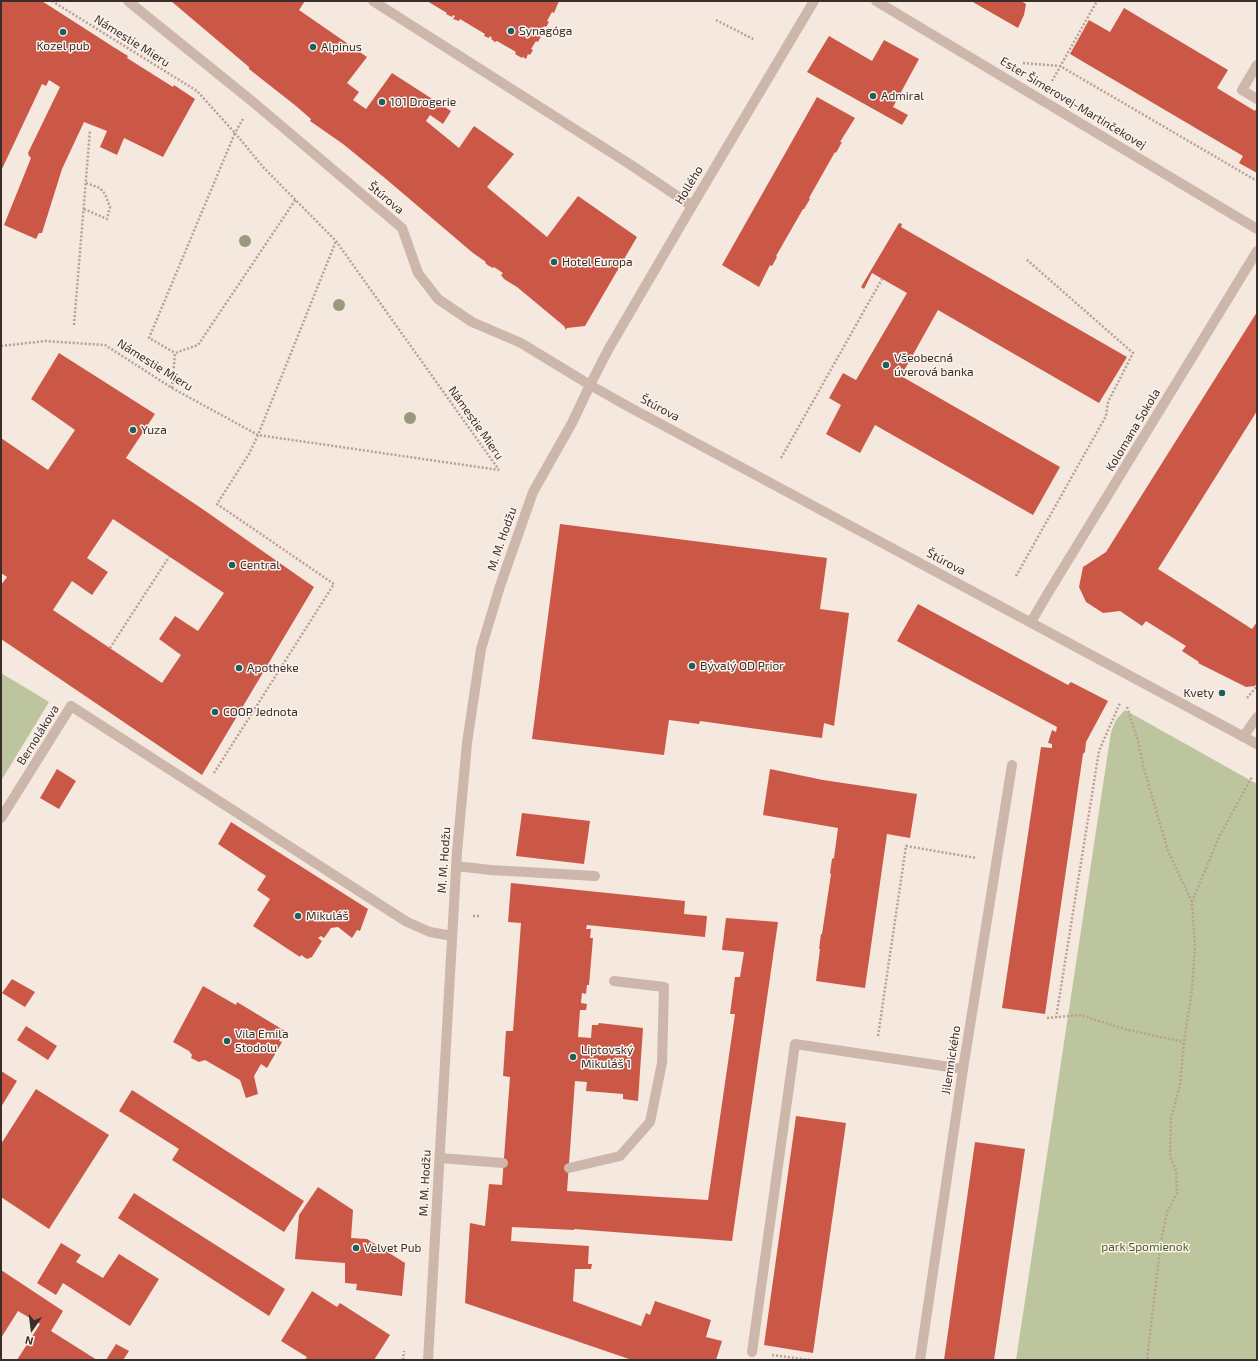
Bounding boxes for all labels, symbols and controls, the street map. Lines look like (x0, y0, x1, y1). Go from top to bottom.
street label: Námestie Mieru (92, 12, 172, 70)
place label: Synagóga (519, 24, 572, 38)
marker: Synagóga (506, 26, 516, 36)
marker: Kozel pub (58, 27, 68, 37)
place label: Kozel pub (36, 39, 90, 53)
place label: Alpinus (321, 40, 362, 54)
marker: Alpinus (308, 42, 318, 52)
street label: Ester Šimerovej-Martinčekovej (997, 54, 1149, 152)
place label: Admiral (881, 89, 924, 103)
marker: Admiral (868, 91, 878, 101)
place label: 101 Drogerie (390, 95, 456, 109)
marker: 101 Drogerie (377, 97, 387, 107)
street label: Hollého (672, 163, 706, 207)
street label: Štúrova (365, 179, 407, 217)
place label: Hotel Europa (562, 255, 633, 269)
marker: Hotel Europa (549, 257, 559, 267)
street label: Námestie Mieru (115, 336, 195, 394)
place label: Všeobecná úverová banka (894, 351, 974, 379)
marker: Všeobecná úverová banka (881, 360, 891, 370)
street label: Námestie Mieru (445, 383, 507, 463)
street label: Kolomana Sokola (1103, 386, 1163, 474)
street label: Štúrova (638, 392, 682, 424)
place label: Yuza (141, 423, 167, 437)
marker: Yuza (128, 425, 138, 435)
street label: M. M. Hodžu (484, 505, 520, 573)
street label: Štúrova (924, 546, 968, 578)
place label: Central (240, 558, 280, 572)
marker: Central (227, 560, 237, 570)
place label: Bývalý OD Prior (700, 659, 784, 673)
place label: Apotheke (247, 661, 299, 675)
marker: Bývalý OD Prior (687, 661, 697, 671)
marker: Apotheke (234, 663, 244, 673)
place label: Kvety (1184, 686, 1214, 700)
marker: Kvety (1217, 688, 1227, 698)
street label: Bernolákova (14, 702, 62, 768)
place label: COOP Jednota (223, 705, 298, 719)
marker: COOP Jednota (210, 707, 220, 717)
street label: M. M. Hodžu (434, 826, 454, 894)
place label: Mikuláš (306, 909, 349, 923)
marker: Mikuláš (293, 911, 303, 921)
street label: Jilemnického (938, 1025, 964, 1095)
place label: Vila Emila Stodolu (235, 1027, 288, 1055)
marker: Vila Emila Stodolu (222, 1036, 232, 1046)
place label: Liptovský Mikuláš 1 (581, 1043, 633, 1071)
marker: Liptovský Mikuláš 1 (568, 1052, 578, 1062)
street label: M. M. Hodžu (416, 1149, 434, 1217)
park label: park Spomienok (1101, 1240, 1189, 1254)
place label: Velvet Pub (364, 1241, 421, 1255)
marker: Velvet Pub (351, 1243, 361, 1253)
north arrow (12, 1309, 52, 1349)
text: N (24, 1334, 34, 1348)

